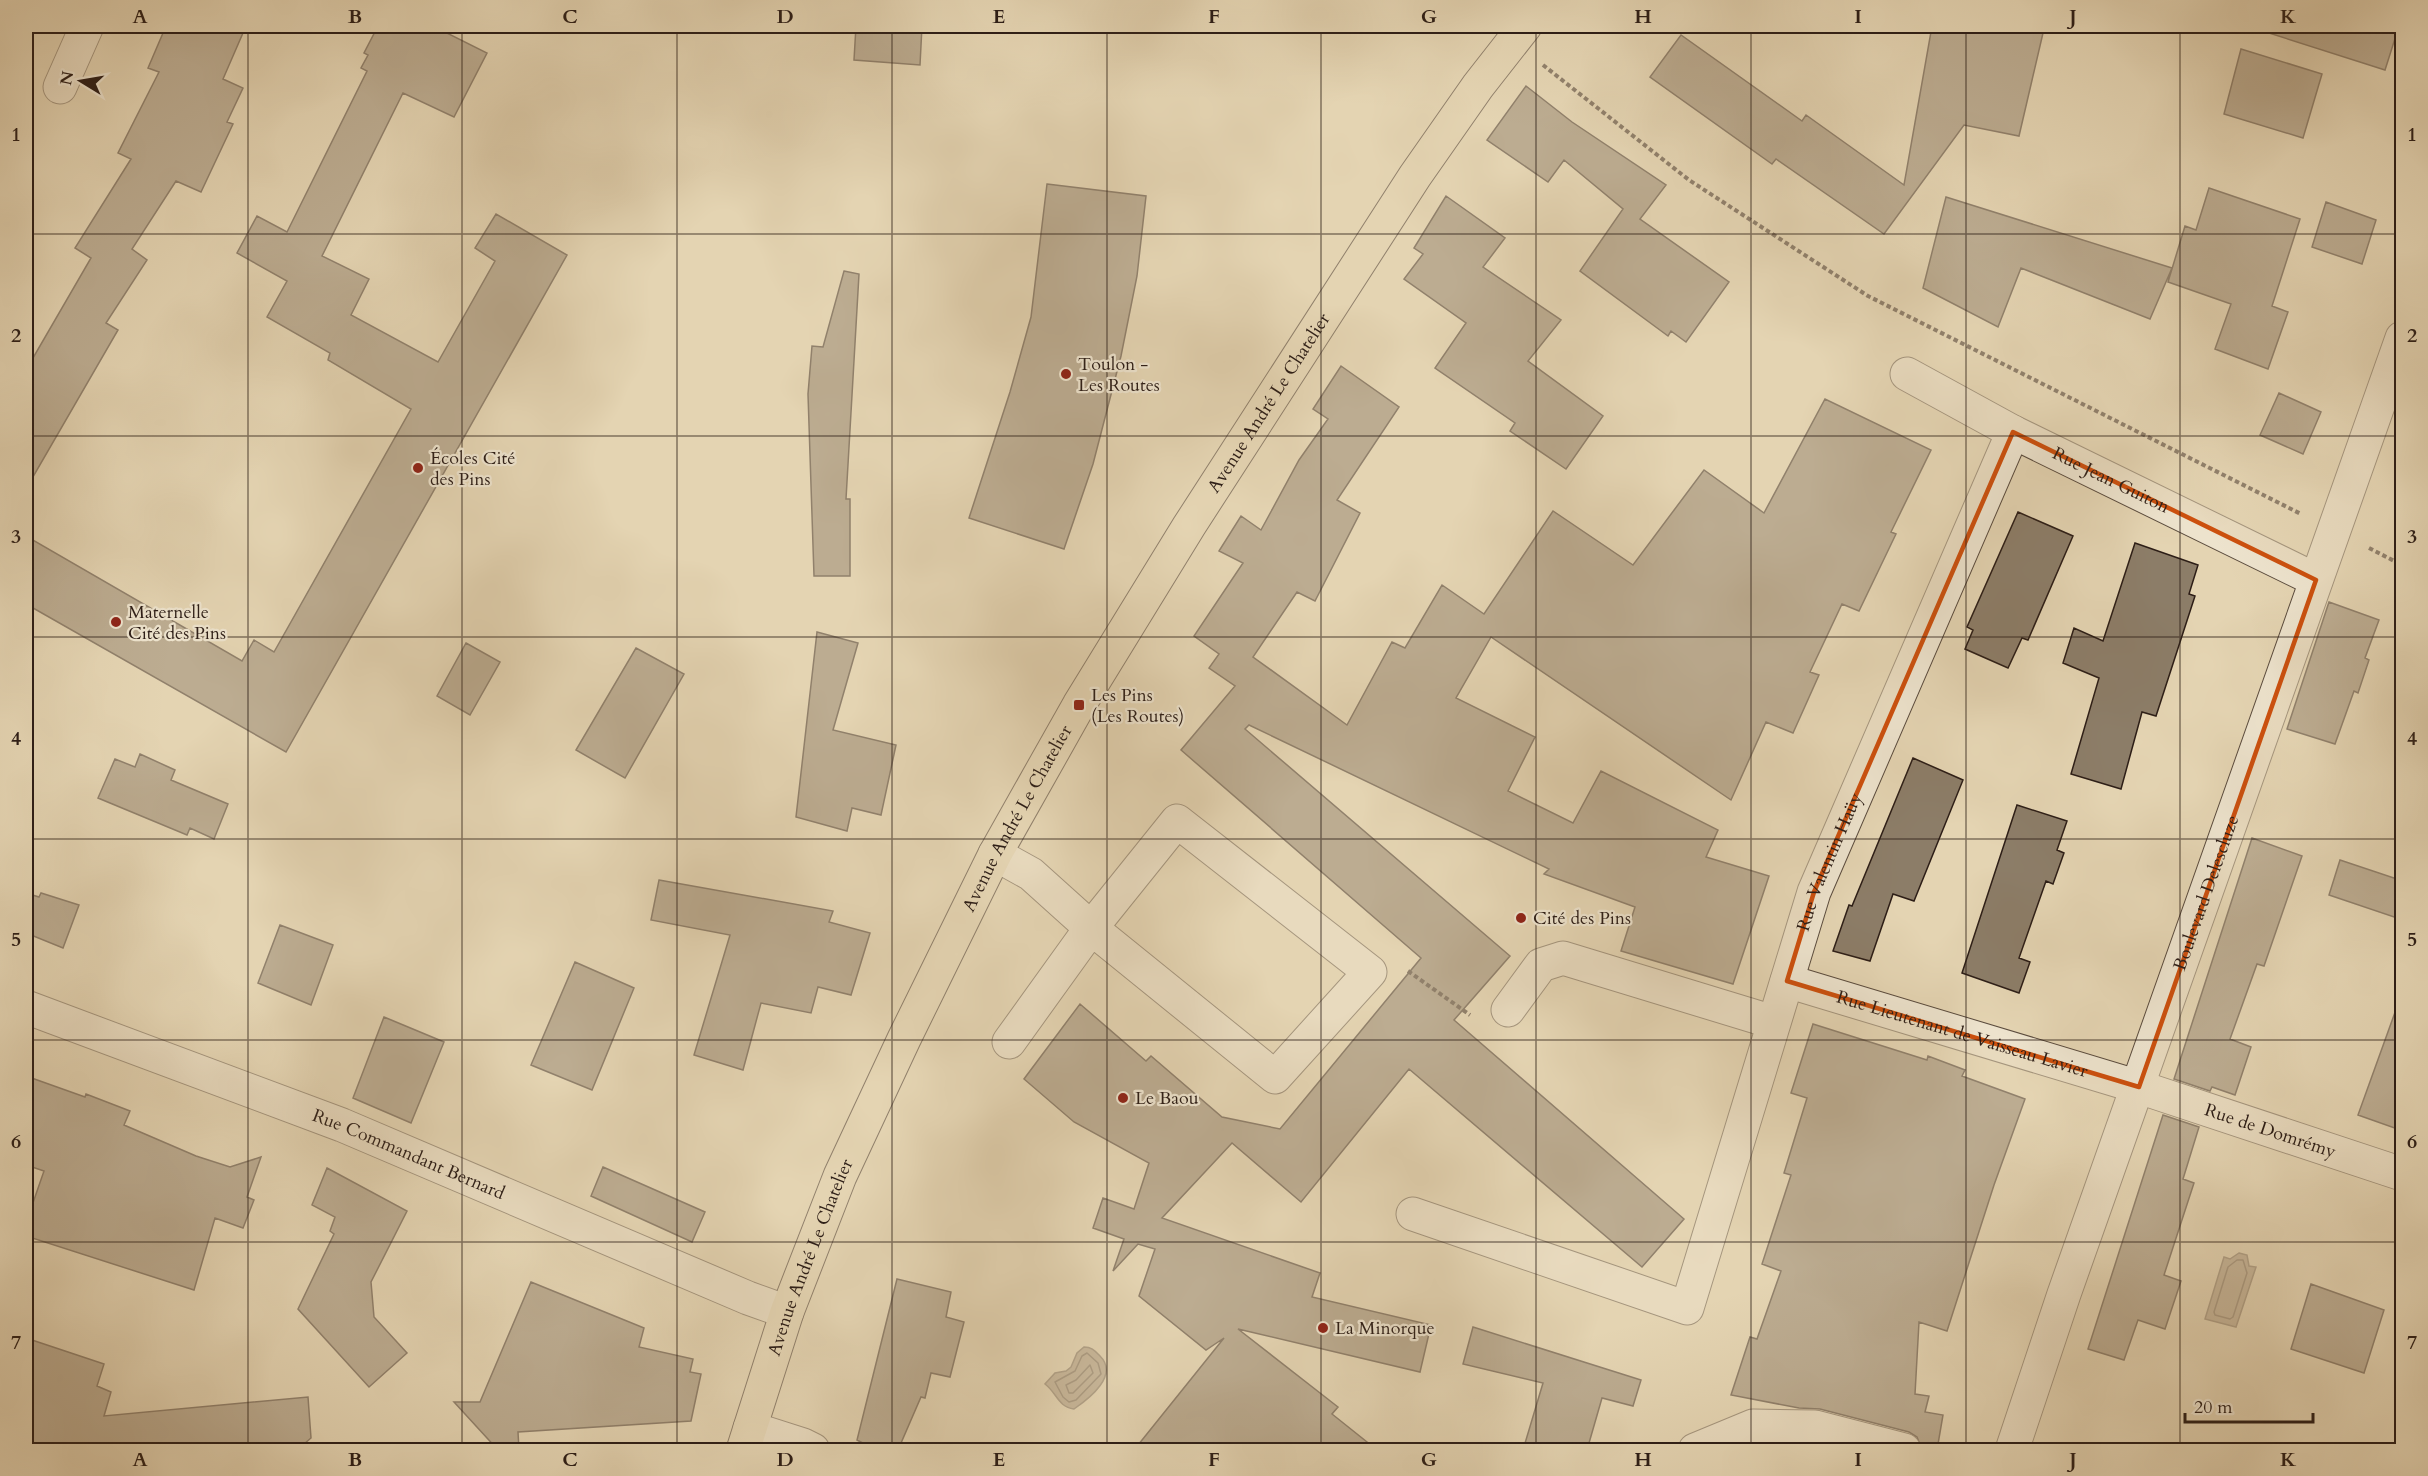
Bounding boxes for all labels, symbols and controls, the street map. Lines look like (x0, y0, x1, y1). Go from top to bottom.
text: A (132, 3, 148, 30)
text: B (348, 3, 362, 30)
text: C (562, 3, 578, 30)
text: D (776, 3, 794, 30)
text: E (993, 3, 1005, 30)
text: F (1208, 3, 1220, 30)
text: G (1421, 3, 1437, 30)
text: H (1634, 3, 1652, 30)
text: I (1854, 3, 1862, 30)
text: J (2066, 3, 2077, 30)
text: K (2280, 3, 2297, 30)
north arrow (51, 51, 111, 111)
text: N (55, 69, 79, 87)
text: 1 (11, 121, 21, 148)
text: 1 (2407, 121, 2417, 148)
street label: Avenue André Le Chatelier (1201, 308, 1336, 497)
text: 2 (11, 322, 21, 349)
text: 2 (2407, 322, 2417, 349)
place label: Toulon - Les Routes (1078, 352, 1160, 398)
marker: Toulon - Les Routes (1059, 367, 1073, 381)
street label: Rue Jean Guiton (2048, 441, 2175, 519)
place label: Écoles Cité des Pins (430, 446, 515, 492)
marker: Écoles Cité des Pins (411, 461, 425, 475)
text: 3 (11, 523, 21, 550)
text: 3 (2407, 523, 2417, 550)
place label: Maternelle Cité des Pins (128, 600, 226, 646)
marker: Maternelle Cité des Pins (109, 615, 123, 629)
place label: Les Pins (Les Routes) (1091, 683, 1184, 729)
marker: Les Pins (Les Routes) (1072, 698, 1086, 712)
street label: Avenue André Le Chatelier (956, 720, 1078, 916)
text: 4 (11, 725, 21, 752)
text: 4 (2407, 725, 2417, 752)
street label: Rue Valentin Haüy (1790, 788, 1868, 934)
street label: Boulevard Delescluze (2167, 812, 2245, 974)
place label: Cité des Pins (1533, 906, 1631, 931)
marker: Cité des Pins (1514, 911, 1528, 925)
text: 5 (11, 926, 21, 953)
text: 5 (2407, 926, 2417, 953)
street label: Rue Lieutenant de Vaisseau Lavier (1834, 984, 2091, 1084)
place label: Le Baou (1135, 1086, 1199, 1111)
marker: Le Baou (1116, 1091, 1130, 1105)
street label: Rue de Domrémy (2201, 1097, 2340, 1164)
street label: Rue Commandant Bernard (309, 1103, 509, 1206)
text: 6 (11, 1128, 21, 1155)
text: 6 (2407, 1128, 2417, 1155)
street label: Avenue André Le Chatelier (761, 1154, 859, 1359)
place label: La Minorque (1335, 1316, 1435, 1341)
marker: La Minorque (1316, 1321, 1330, 1335)
text: 7 (11, 1329, 21, 1356)
text: 7 (2407, 1329, 2417, 1356)
scale bar (2185, 1386, 2312, 1424)
text: 20 m (2194, 1395, 2233, 1420)
text: A (132, 1446, 148, 1473)
text: B (348, 1446, 362, 1473)
text: C (562, 1446, 578, 1473)
text: D (776, 1446, 794, 1473)
text: E (993, 1446, 1005, 1473)
text: F (1208, 1446, 1220, 1473)
text: G (1421, 1446, 1437, 1473)
text: H (1634, 1446, 1652, 1473)
text: I (1854, 1446, 1862, 1473)
text: J (2066, 1446, 2077, 1473)
text: K (2280, 1446, 2297, 1473)

